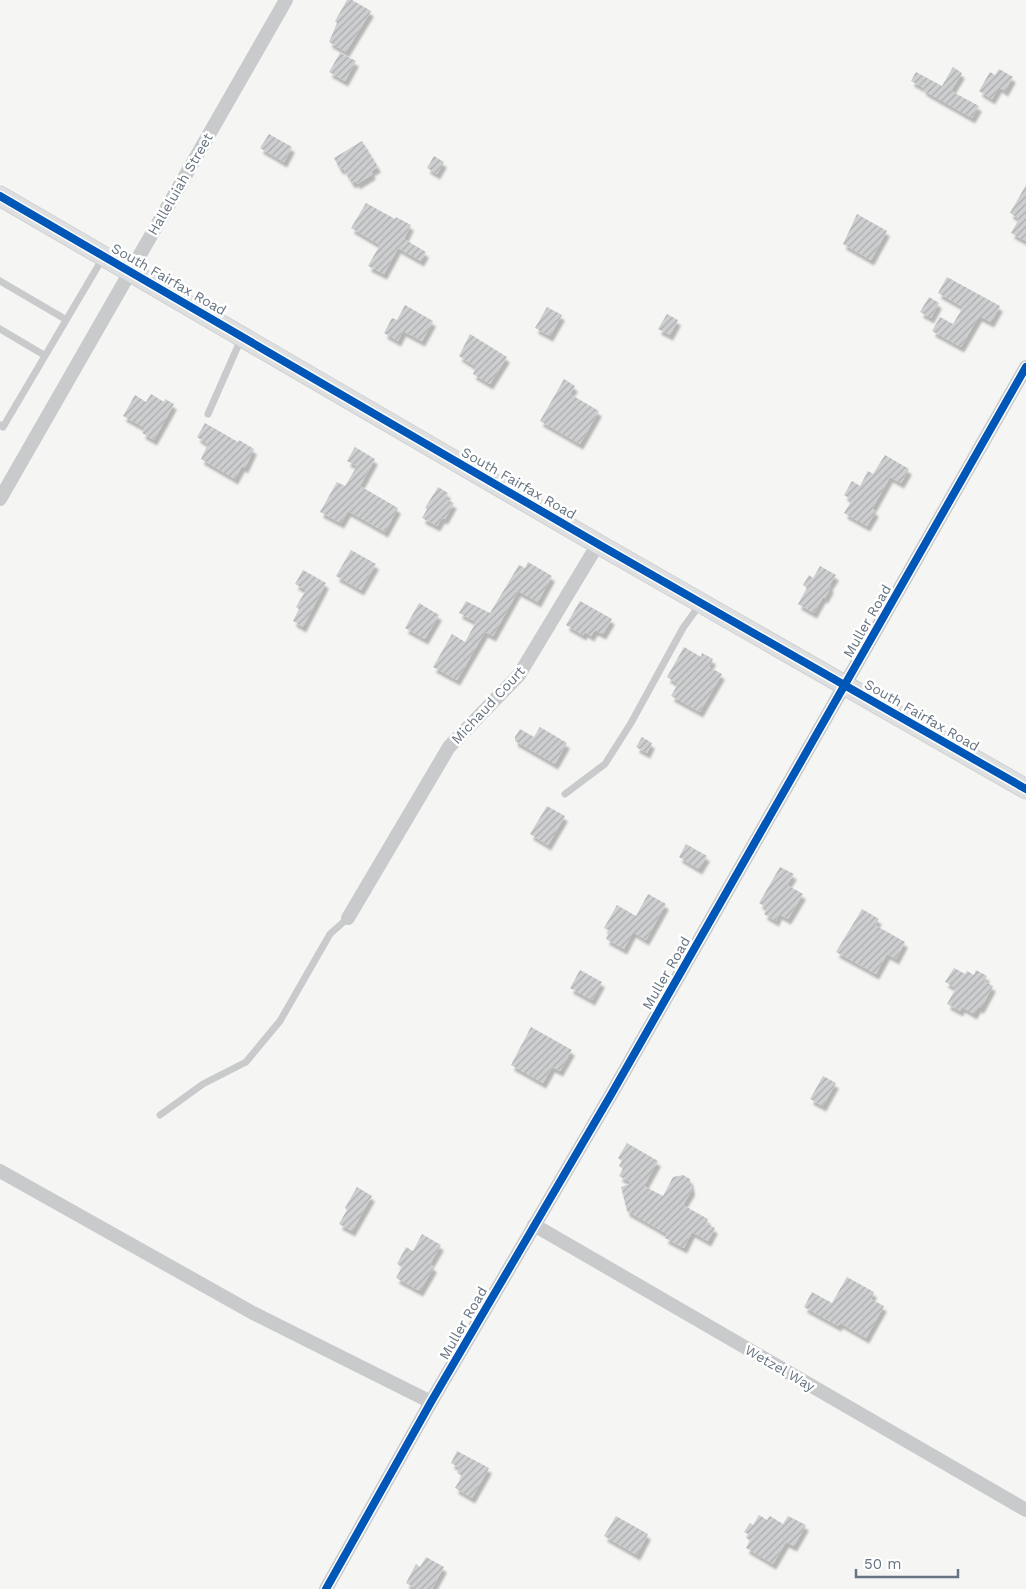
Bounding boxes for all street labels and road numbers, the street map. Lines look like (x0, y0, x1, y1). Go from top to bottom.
street label: Halleluiah Street (144, 130, 216, 238)
street label: South Fairfax Road (109, 240, 229, 318)
street label: South Fairfax Road (459, 444, 579, 522)
street label: Muller Road (840, 582, 894, 660)
street label: Michaud Court (448, 663, 528, 747)
street label: South Fairfax Road (862, 676, 982, 754)
street label: Muller Road (639, 934, 693, 1012)
street label: Muller Road (436, 1284, 490, 1362)
street label: Wetzel Way (742, 1342, 818, 1395)

